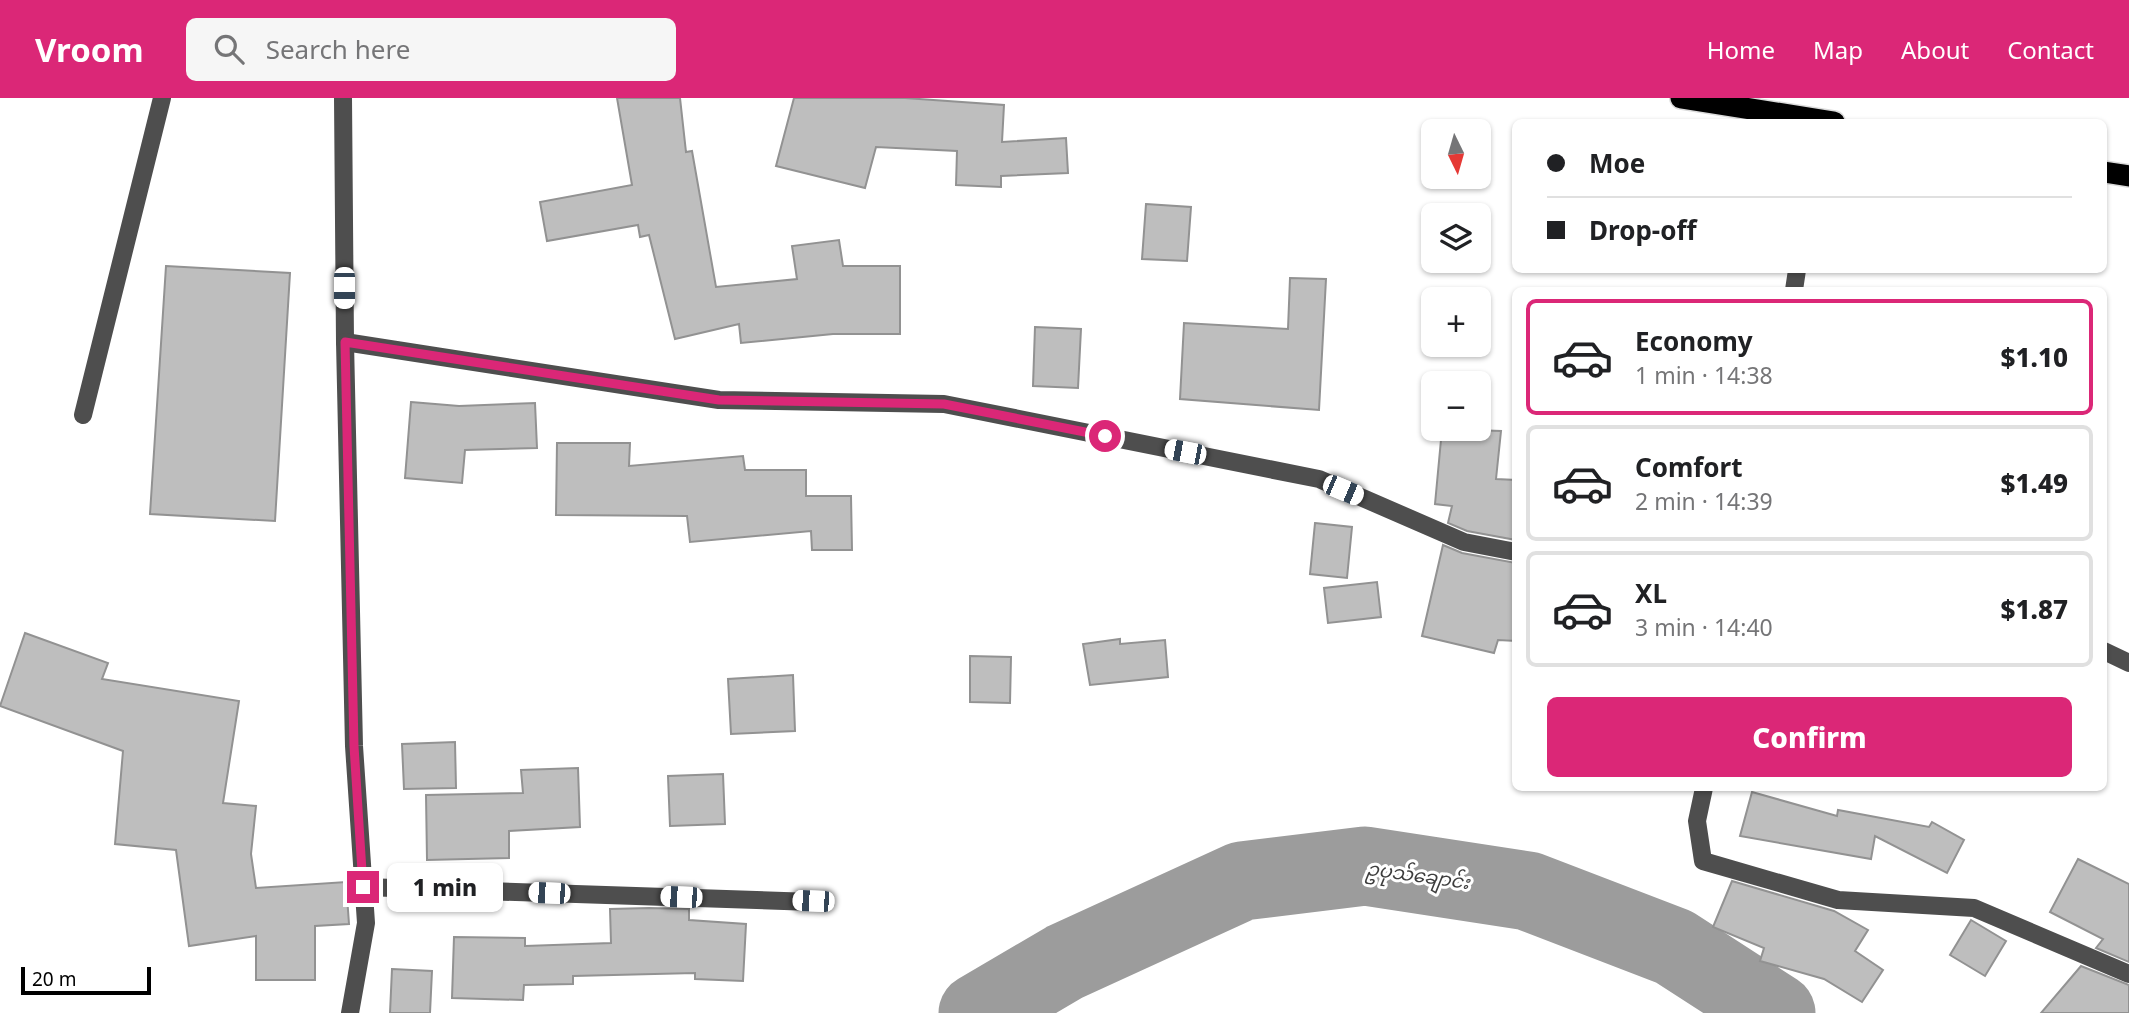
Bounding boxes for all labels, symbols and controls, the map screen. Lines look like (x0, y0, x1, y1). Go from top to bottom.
search box (186, 18, 676, 81)
text: Vroom (35, 27, 144, 72)
icon: search (210, 30, 248, 68)
text: Search here (266, 31, 410, 67)
text: Home (1707, 33, 1775, 66)
text: Map (1813, 33, 1863, 66)
text: About (1901, 33, 1969, 66)
text: Contact (2007, 33, 2094, 66)
north arrow (1421, 119, 1491, 189)
map controls (1421, 119, 1491, 441)
text: Moe (1589, 145, 1645, 181)
button: layers (1421, 203, 1491, 273)
text: Drop-off (1589, 212, 1696, 248)
car (334, 267, 355, 309)
button: + (1421, 287, 1491, 357)
text: Economy (1635, 323, 1753, 359)
icon: car (1551, 326, 1614, 389)
text: $1.10 (2001, 339, 2068, 375)
text: 1 min · 14:38 (1635, 359, 1773, 391)
button: − (1421, 371, 1491, 441)
route start (1089, 420, 1121, 452)
car (1163, 438, 1208, 466)
text: Comfort (1635, 449, 1743, 485)
icon: car (1551, 452, 1614, 515)
text: $1.49 (2001, 465, 2068, 501)
car (1320, 472, 1367, 508)
text: 2 min · 14:39 (1635, 485, 1773, 517)
text: XL (1635, 575, 1667, 611)
icon: car (1551, 578, 1614, 641)
text: $1.87 (2001, 591, 2068, 627)
text: 3 min · 14:40 (1635, 611, 1773, 643)
button: Confirm (1547, 697, 2072, 777)
water label: ဥပုသ်ချောင်း (1364, 855, 1473, 898)
callout: 1 min (388, 862, 503, 912)
route end (347, 871, 379, 903)
text: 1 min (413, 871, 477, 903)
car (528, 882, 571, 904)
car (660, 886, 703, 908)
car (792, 890, 835, 912)
scale bar (21, 964, 150, 996)
text: 20 m (32, 966, 76, 992)

